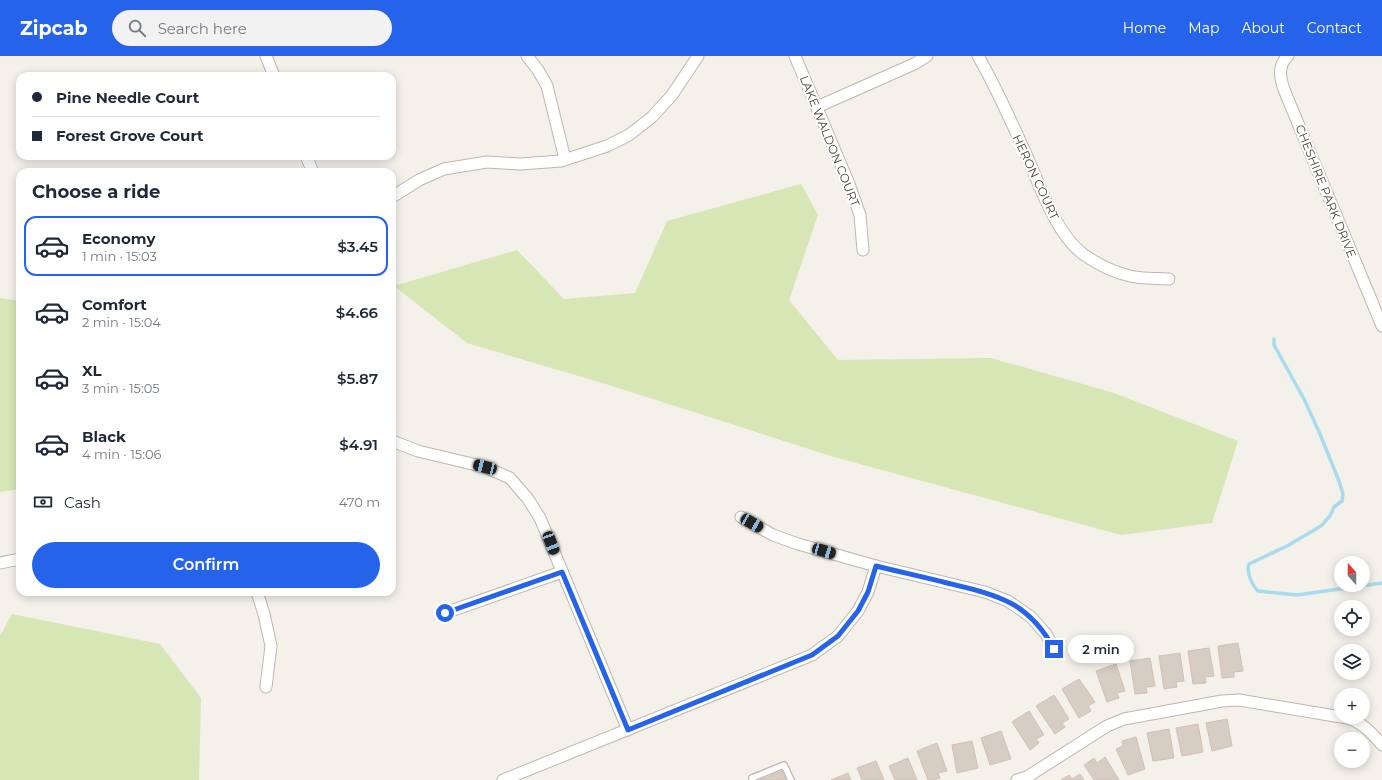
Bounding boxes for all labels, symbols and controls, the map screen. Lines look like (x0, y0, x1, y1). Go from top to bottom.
search box (112, 10, 392, 46)
text: Zipcab (20, 17, 88, 40)
icon: search (126, 17, 148, 39)
text: Search here (158, 19, 247, 38)
text: Home (1123, 19, 1166, 37)
text: Map (1188, 19, 1219, 37)
text: About (1241, 19, 1285, 37)
text: Contact (1307, 19, 1362, 37)
street label: LAKE WALDON COURT (797, 73, 863, 209)
text: Pine Needle Court (56, 88, 199, 107)
street label: CHESHIRE PARK DRIVE (1292, 122, 1360, 260)
text: Forest Grove Court (56, 126, 204, 145)
street label: HERON COURT (1010, 132, 1062, 222)
text: Choose a ride (32, 181, 160, 203)
icon: car (34, 228, 70, 264)
text: Economy (82, 229, 155, 248)
text: $3.45 (337, 237, 378, 256)
text: 1 min · 15:03 (82, 248, 157, 264)
icon: car (34, 294, 70, 330)
text: Comfort (82, 295, 147, 314)
text: $4.66 (336, 303, 378, 322)
text: 2 min · 15:04 (82, 314, 161, 330)
icon: car (34, 360, 70, 396)
text: XL (82, 361, 101, 380)
text: $5.87 (337, 369, 378, 388)
text: 3 min · 15:05 (82, 380, 160, 396)
icon: car (34, 426, 70, 462)
text: Black (82, 427, 126, 446)
text: $4.91 (339, 435, 378, 454)
text: 4 min · 15:06 (82, 446, 162, 462)
car (472, 458, 498, 476)
icon: cash (32, 491, 54, 513)
text: Cash (64, 493, 101, 512)
text: 470 m (339, 494, 380, 510)
car (739, 512, 765, 534)
car (541, 530, 561, 556)
button: Confirm (32, 542, 380, 588)
car (811, 542, 837, 560)
north arrow (1334, 556, 1370, 592)
map controls (1334, 556, 1370, 768)
button: locate (1334, 600, 1370, 636)
route start (436, 604, 454, 622)
callout: 2 min (1068, 635, 1134, 663)
route end (1045, 640, 1063, 658)
text: 2 min (1082, 641, 1120, 657)
button: layers (1334, 644, 1370, 680)
button: + (1334, 688, 1370, 724)
button: − (1334, 732, 1370, 768)

